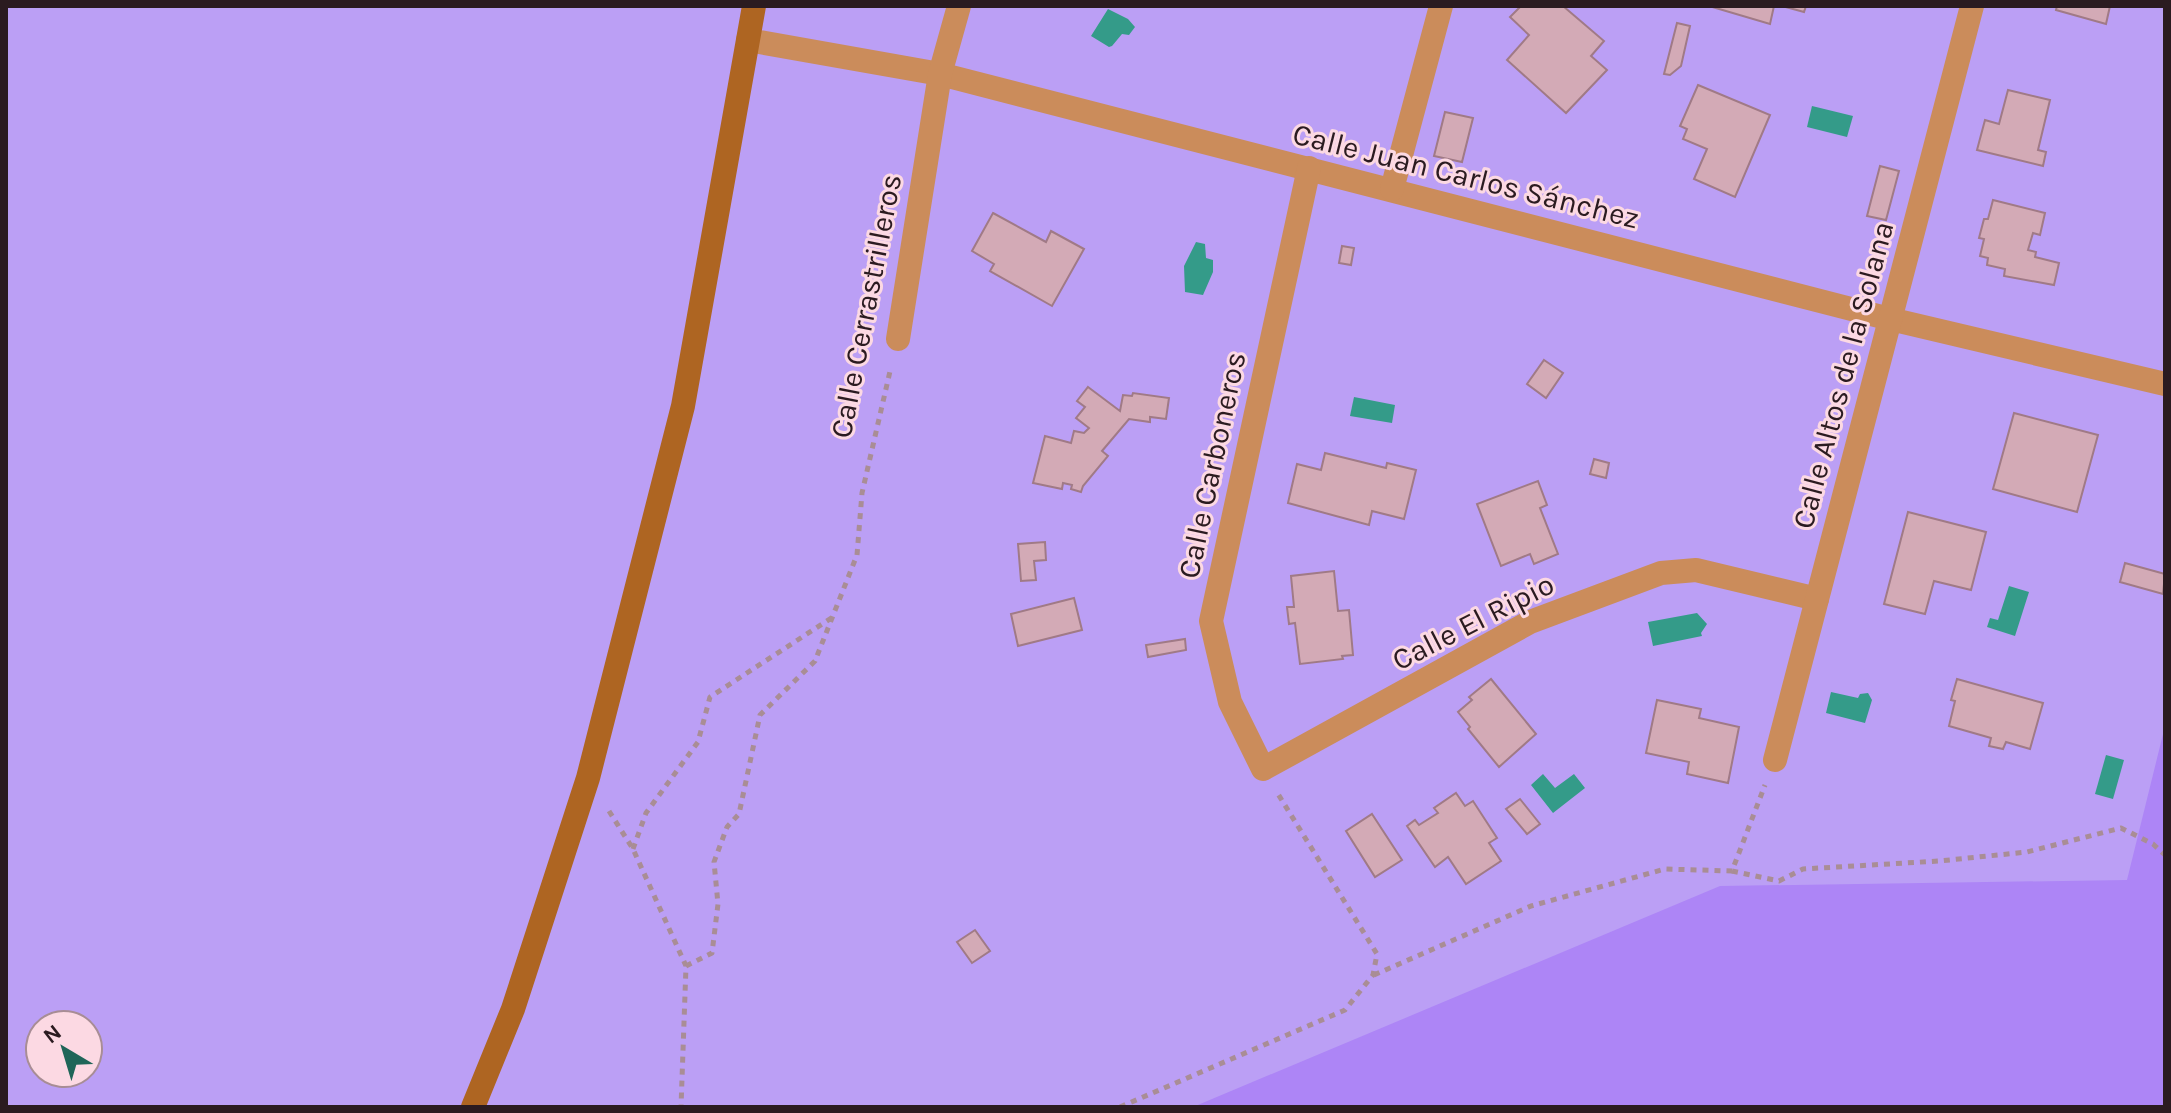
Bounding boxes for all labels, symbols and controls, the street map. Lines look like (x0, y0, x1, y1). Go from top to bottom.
street label: Calle Juan Carlos Sánchez (1289, 116, 1643, 236)
street label: Calle Cerrastrilleros (823, 171, 909, 441)
street label: Calle Altos de la Solana (1785, 217, 1901, 533)
street label: Calle Carboneros (1170, 348, 1254, 582)
street label: Calle El Ripio (1386, 566, 1560, 678)
north arrow (24, 1009, 104, 1089)
text: N (38, 1019, 67, 1049)

